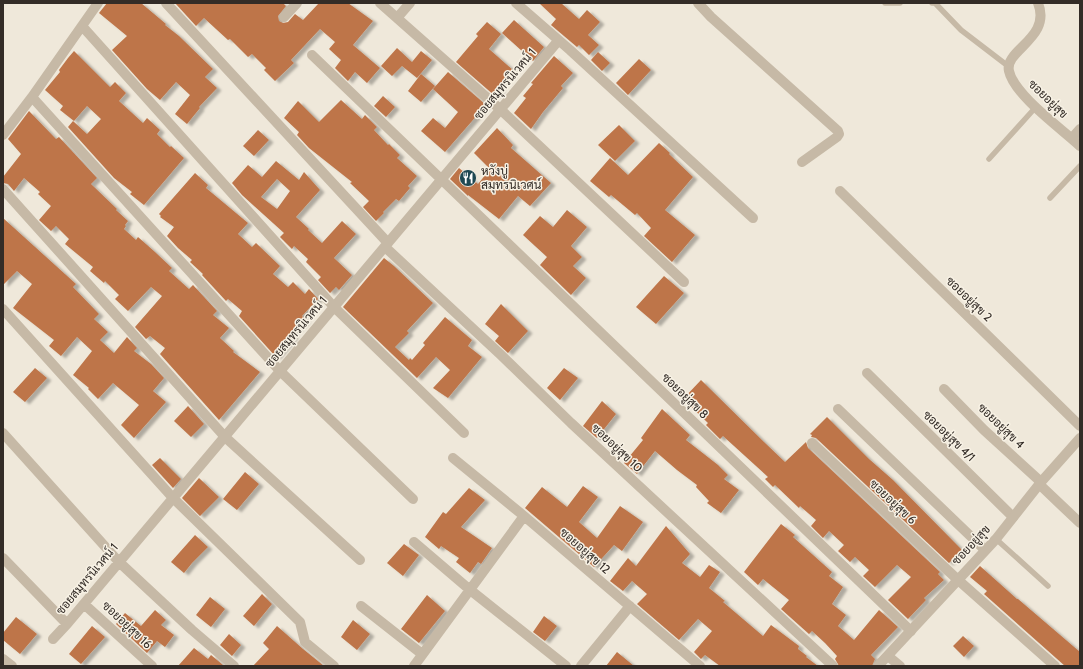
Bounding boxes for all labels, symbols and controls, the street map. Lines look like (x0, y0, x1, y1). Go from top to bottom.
street label: ซอยสมุทรนิเวศน์ 1 (470, 45, 540, 124)
street label: ซอยอยู่สุข (1024, 76, 1071, 123)
place label: หวังบู่ สมุทรนิเวศน์ (481, 163, 542, 194)
restaurant icon: หวังบู่ สมุทรนิเวศน์ (458, 168, 478, 188)
street label: ซอยอยู่สุข 2 (942, 273, 996, 326)
street label: ซอยสมุทรนิเวศน์ 1 (261, 293, 331, 372)
street label: ซอยอยู่สุข 8 (657, 370, 712, 423)
street label: ซอยอยู่สุข 4 (974, 400, 1028, 453)
street label: ซอยอยู่สุข 4/1 (919, 407, 979, 466)
street label: ซอยอยู่สุข 10 (587, 420, 646, 477)
street label: ซอยอยู่สุข 6 (865, 476, 920, 529)
street label: ซอยอยู่สุข (948, 522, 994, 569)
street label: ซอยอยู่สุข 12 (556, 525, 614, 578)
street label: ซอยสมุทรนิเวศน์ 1 (52, 540, 122, 619)
street label: ซอยอยู่สุข 16 (98, 598, 156, 653)

